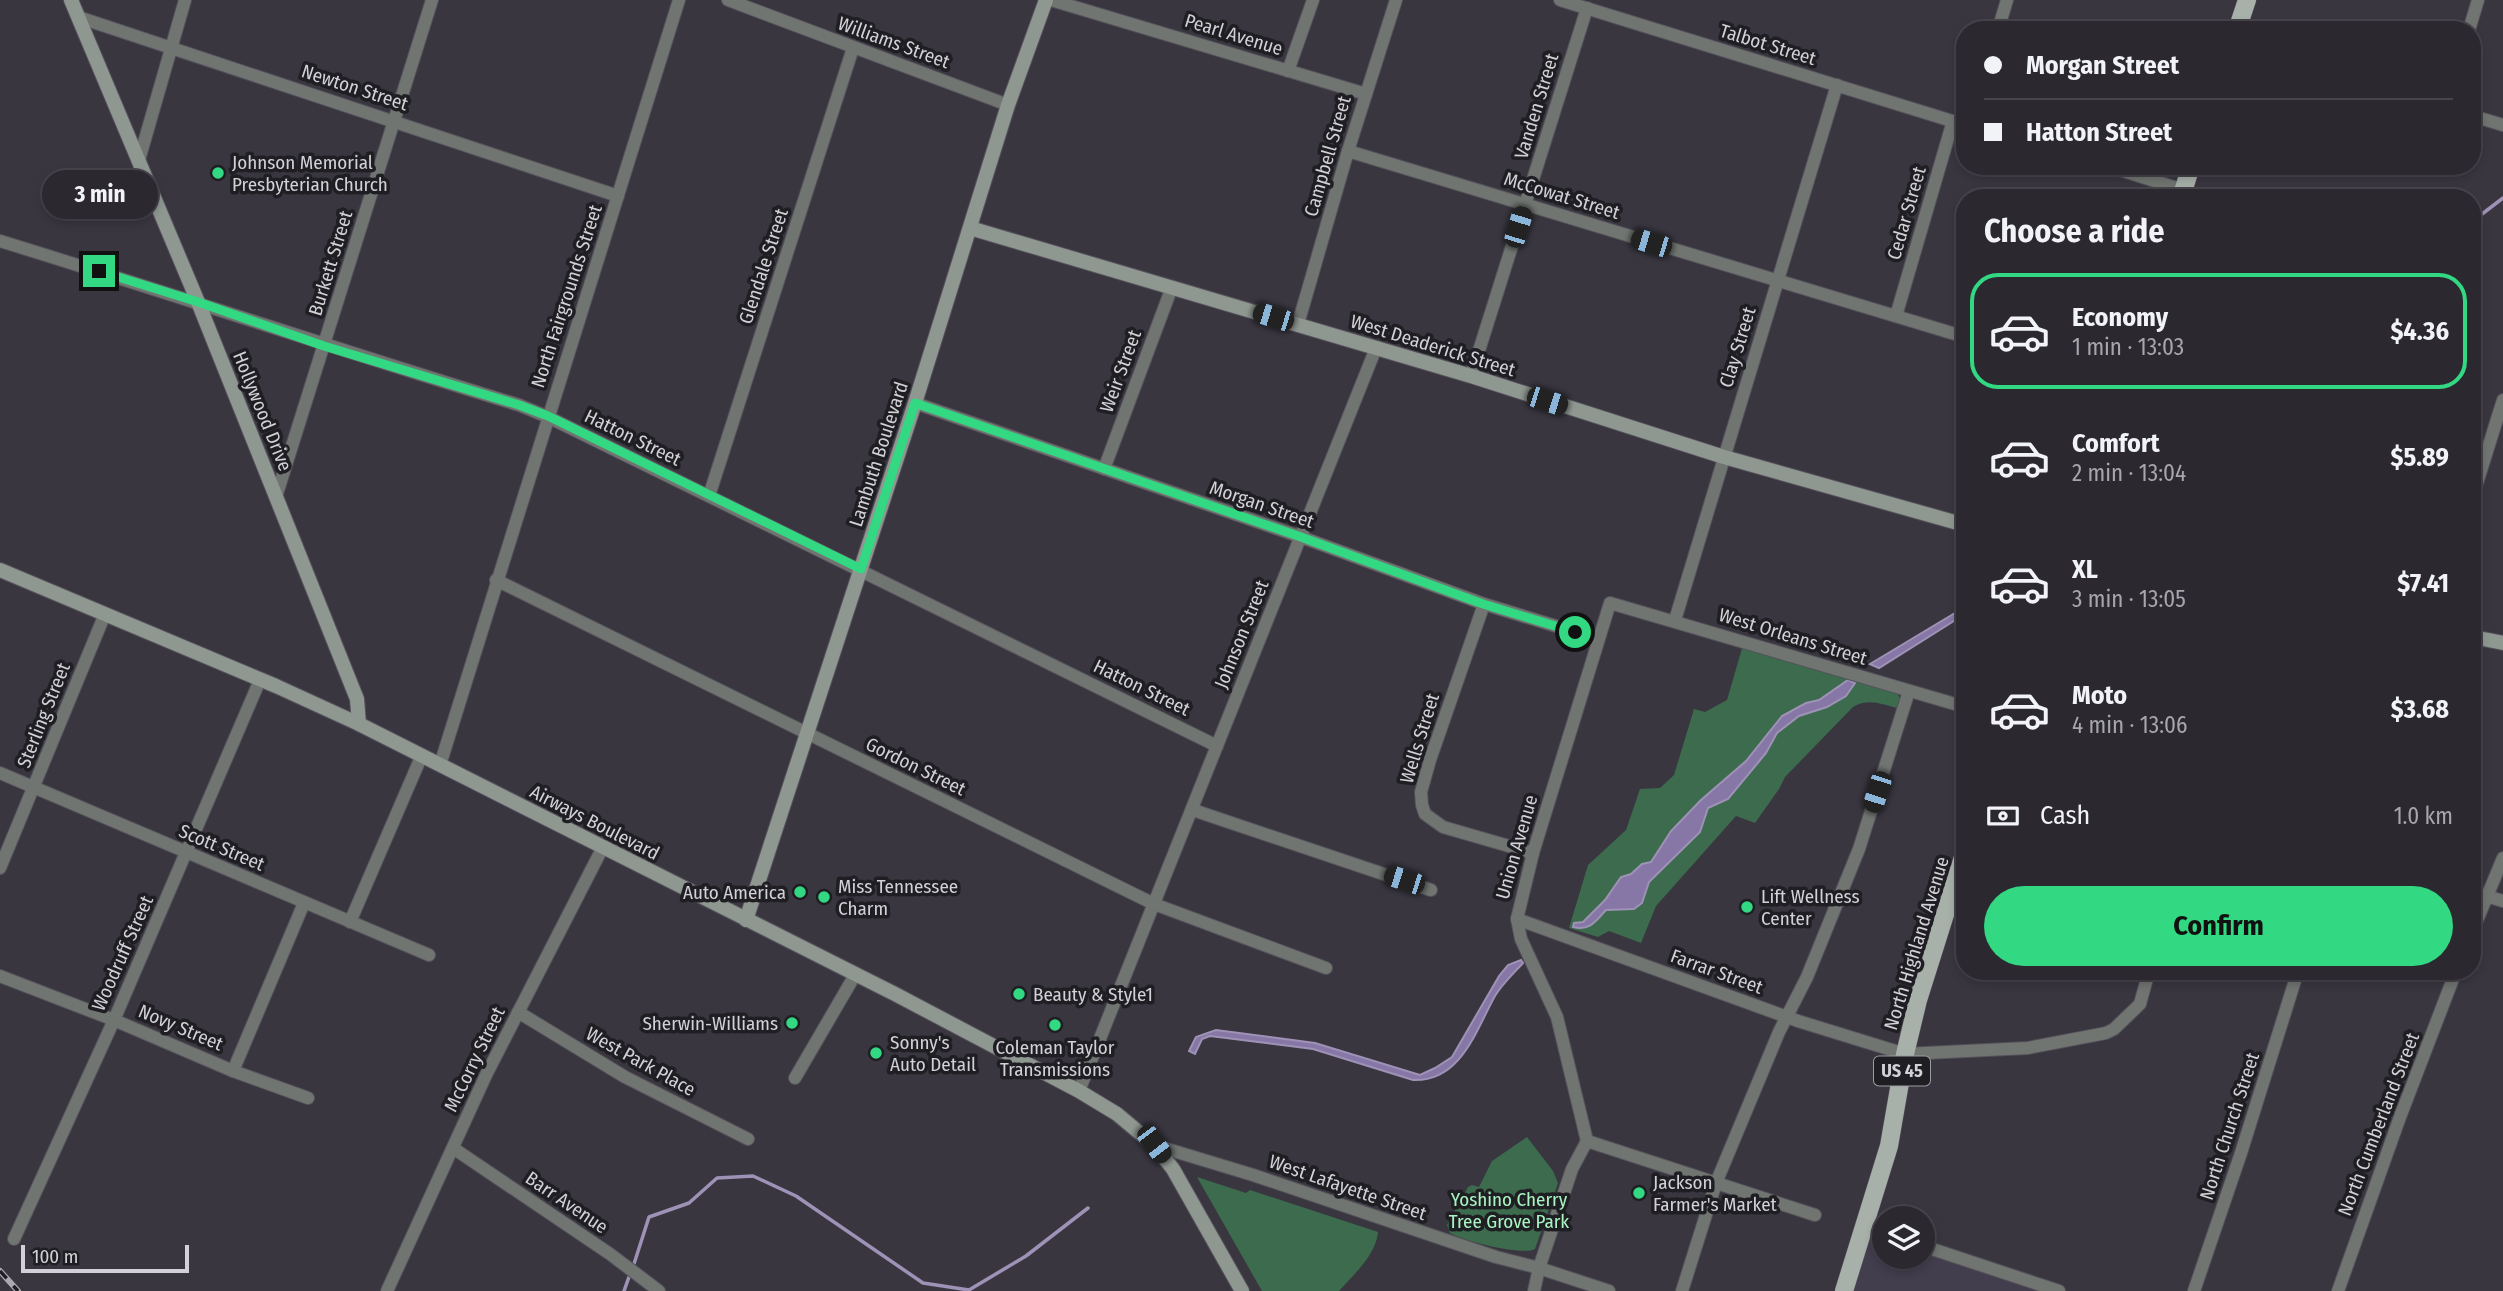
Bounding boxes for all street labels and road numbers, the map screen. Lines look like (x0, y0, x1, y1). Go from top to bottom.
street label: Pearl Avenue (1182, 9, 1286, 60)
street label: Williams Street (835, 12, 954, 74)
street label: Talbot Street (1717, 19, 1820, 70)
street label: Vanden Street (1510, 50, 1564, 162)
street label: Newton Street (299, 59, 412, 116)
street label: Campbell Street (1299, 93, 1356, 219)
street label: Cedar Street (1882, 163, 1931, 262)
street label: McCowat Street (1501, 167, 1623, 224)
street label: North Fairgrounds Street (526, 201, 607, 391)
street label: Glendale Street (734, 205, 793, 327)
street label: Burkett Street (304, 207, 358, 318)
street label: Clay Street (1714, 303, 1761, 390)
street label: West Deaderick Street (1348, 309, 1519, 382)
street label: Weir Street (1095, 326, 1146, 416)
street label: Hollywood Drive (228, 348, 297, 474)
street label: Lambuth Boulevard (844, 379, 913, 530)
street label: Hatton Street (581, 404, 685, 471)
street label: Morgan Street (1207, 476, 1318, 533)
street label: Johnson Street (1209, 576, 1274, 692)
street label: West Orleans Street (1716, 603, 1870, 670)
street label: Hatton Street (1090, 654, 1194, 721)
street label: Sterling Street (12, 659, 75, 771)
street label: Wells Street (1395, 690, 1444, 786)
street label: Gordon Street (862, 732, 970, 801)
street label: Airways Boulevard (526, 780, 663, 865)
street label: Union Avenue (1491, 792, 1542, 902)
street label: Scott Street (176, 819, 269, 876)
street label: North Highland Avenue (1879, 854, 1954, 1033)
street label: Woodruff Street (87, 891, 158, 1014)
street label: Farrar Street (1668, 944, 1767, 999)
street label: Novy Street (135, 999, 227, 1056)
street label: McCorry Street (439, 1002, 510, 1115)
street label: West Park Place (582, 1022, 699, 1101)
street label: North Cumberland Street (2333, 1029, 2424, 1219)
street label: North Church Street (2195, 1049, 2264, 1203)
road number: US 45 (1874, 1056, 1930, 1086)
street label: West Lafayette Street (1266, 1150, 1430, 1225)
street label: Barr Avenue (521, 1166, 612, 1238)

